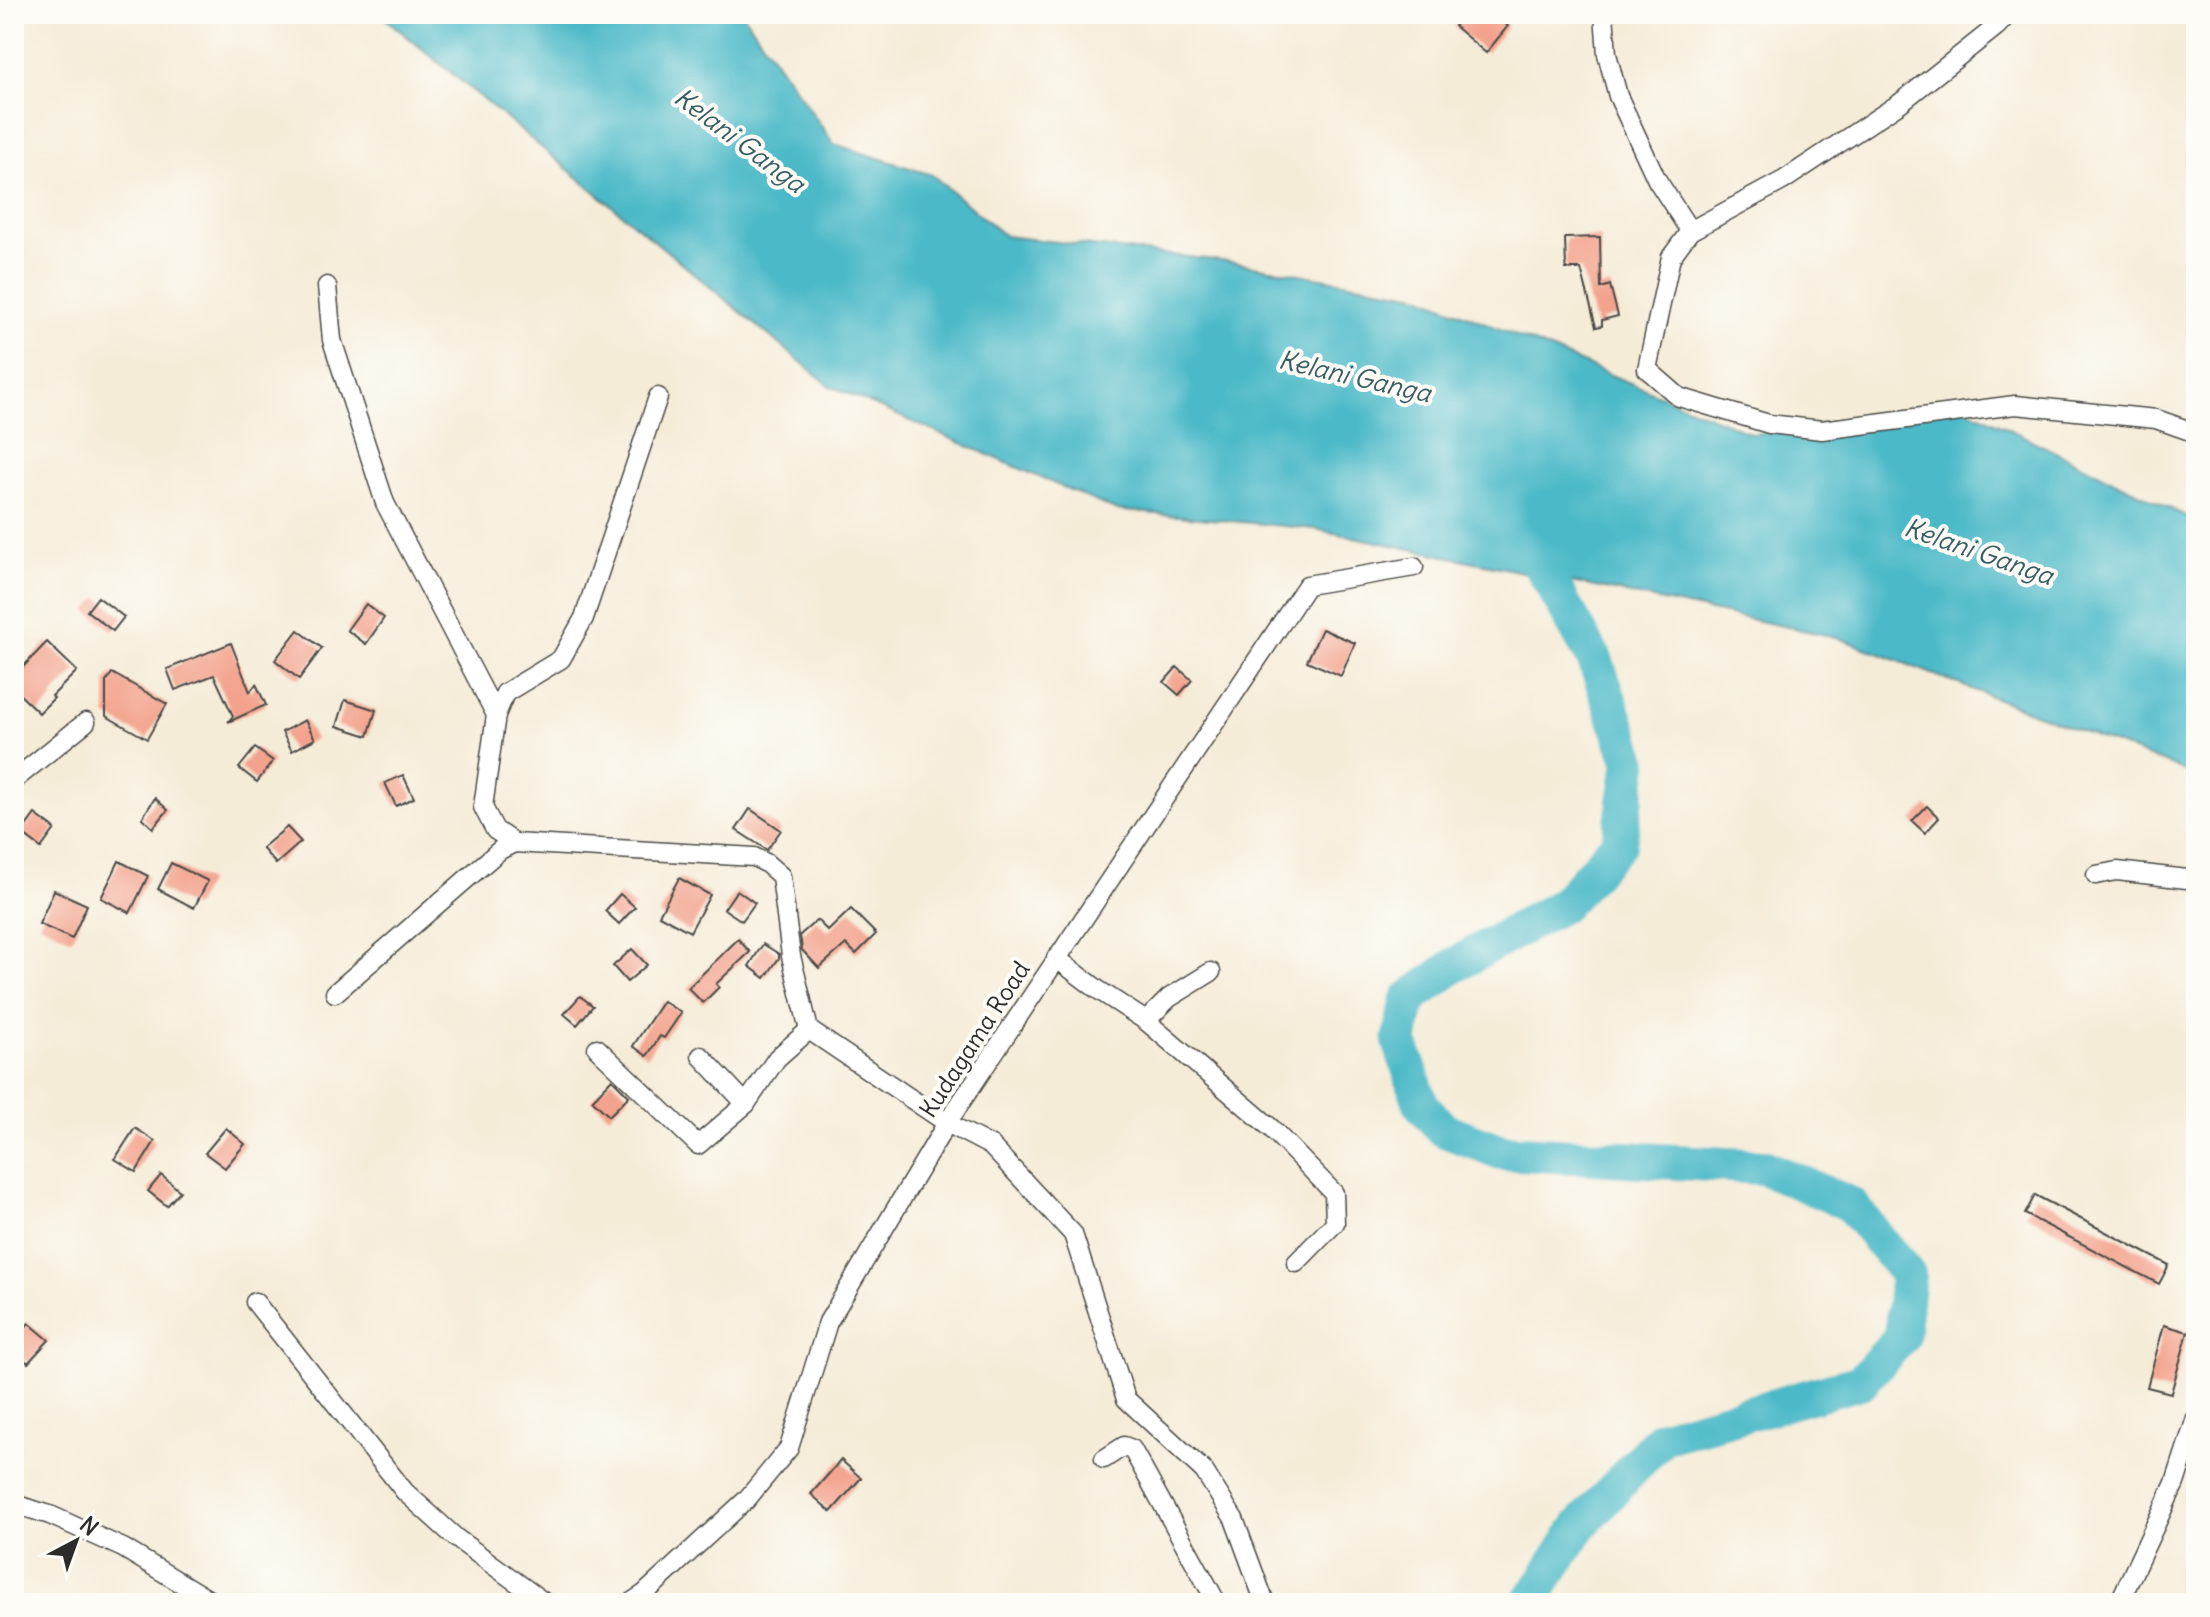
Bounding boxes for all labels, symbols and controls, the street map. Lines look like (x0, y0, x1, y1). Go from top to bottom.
water label: Kelani Ganga (668, 80, 813, 201)
water label: Kelani Ganga (1276, 342, 1435, 410)
water label: Kelani Ganga (1900, 510, 2059, 592)
street label: Kudagama Road (912, 955, 1036, 1123)
north arrow (36, 1501, 116, 1581)
text: N (74, 1510, 104, 1541)

